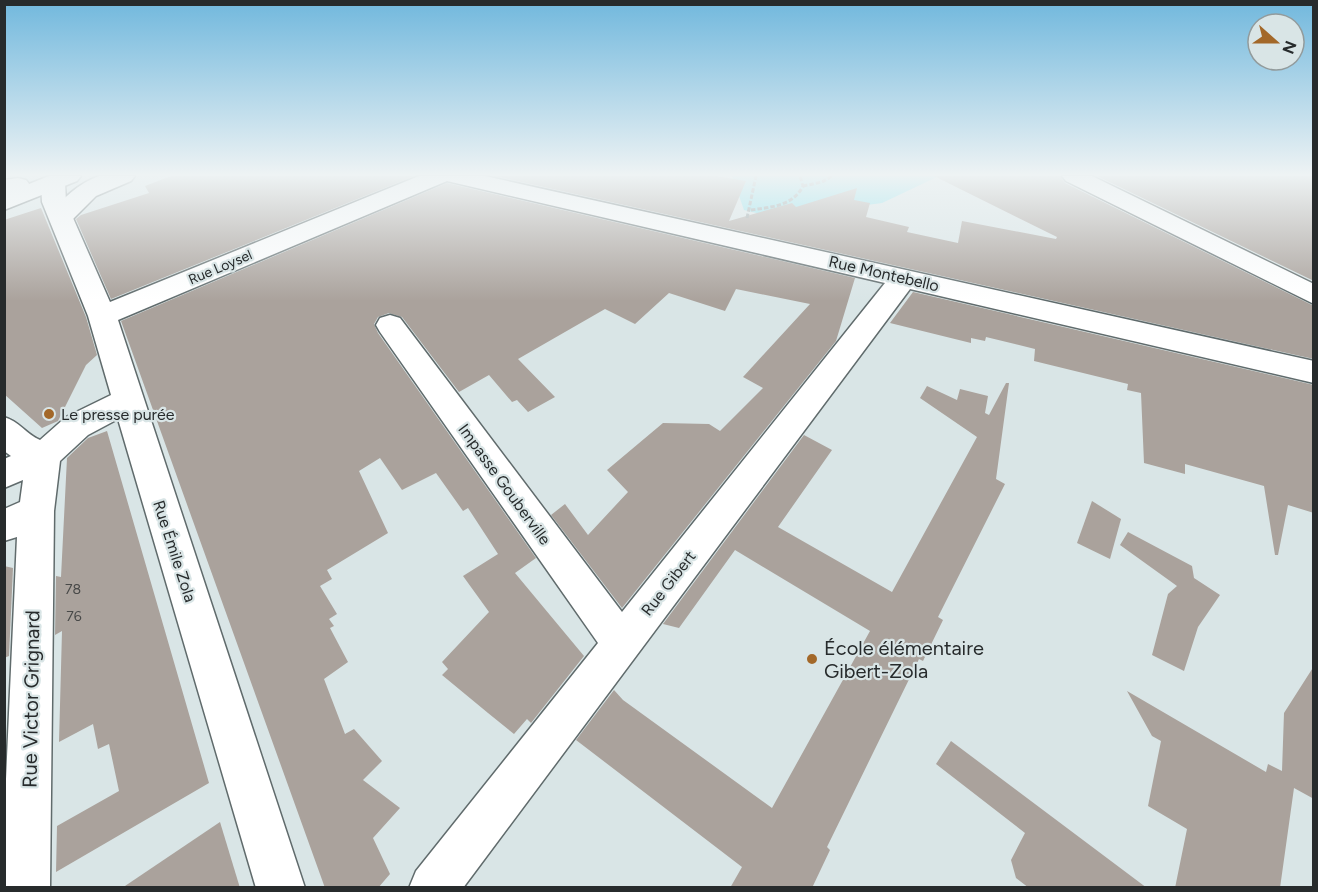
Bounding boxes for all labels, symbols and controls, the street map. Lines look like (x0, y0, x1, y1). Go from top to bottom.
north arrow (1246, 12, 1306, 72)
text: N (1278, 38, 1301, 56)
street label: Rue Loysel (186, 246, 255, 288)
street label: Rue Montebello (827, 252, 941, 295)
place label: Le presse purée (61, 405, 175, 424)
marker: Le presse purée (42, 407, 56, 421)
street label: Impasse Gouberville (454, 420, 555, 549)
street label: Rue Émile Zola (149, 498, 200, 604)
street label: Rue Gibert (637, 547, 700, 620)
house number: 78 (65, 581, 81, 598)
house number: 76 (66, 608, 82, 625)
street label: Rue Victor Grignard (17, 610, 45, 788)
place label: École élémentaire Gibert-Zola (824, 636, 984, 683)
marker: École élémentaire Gibert-Zola (805, 652, 819, 666)

